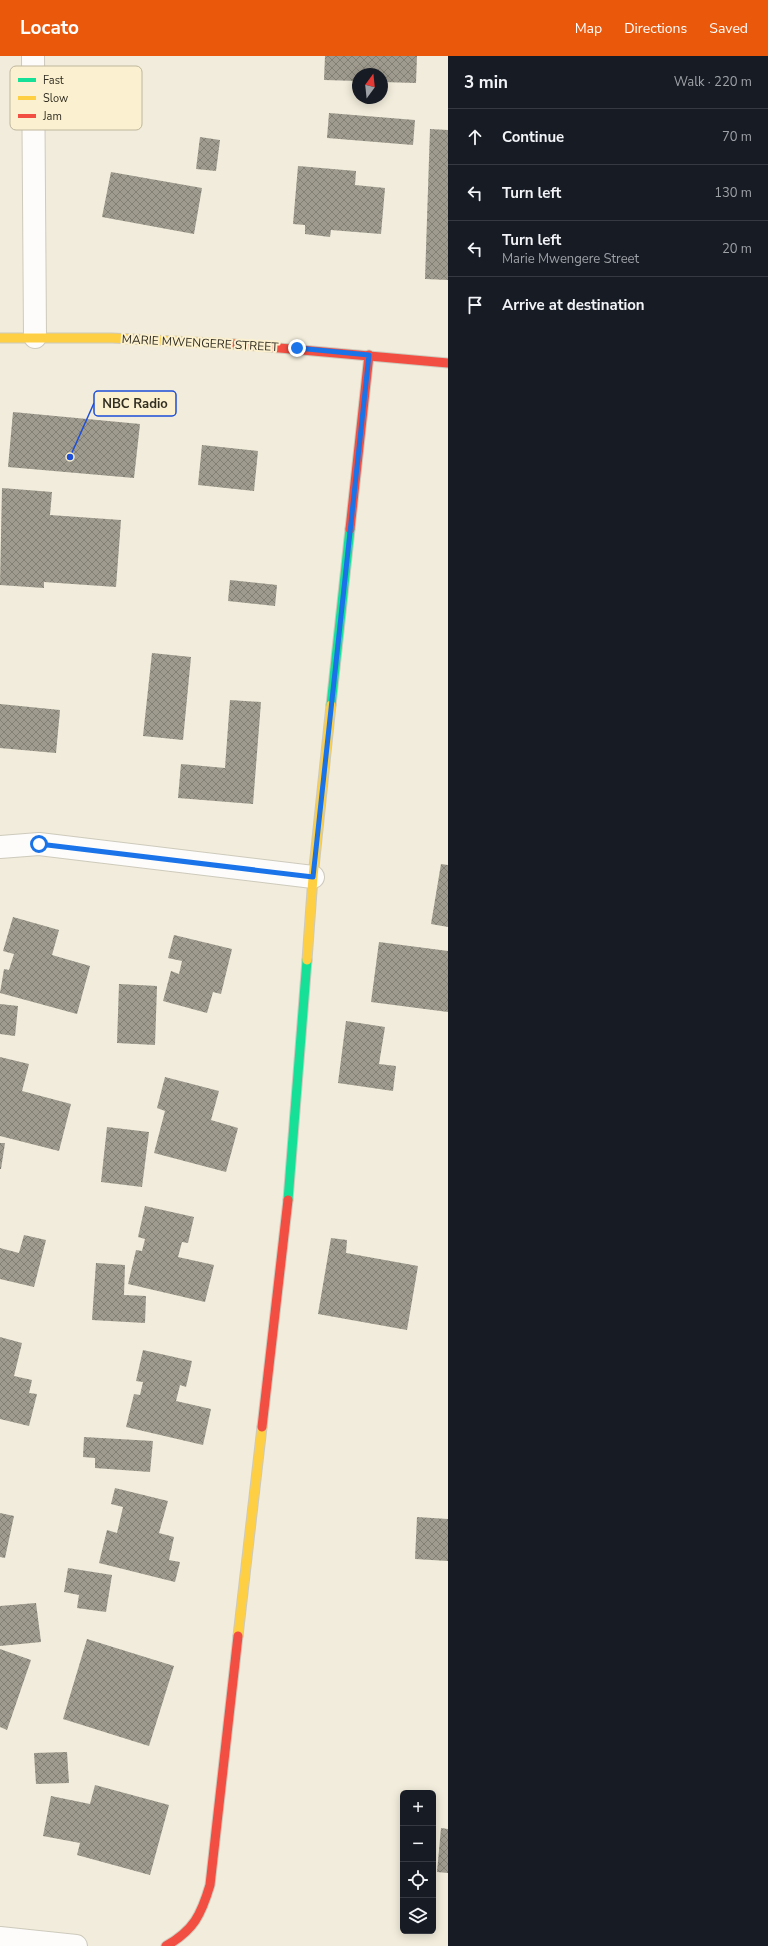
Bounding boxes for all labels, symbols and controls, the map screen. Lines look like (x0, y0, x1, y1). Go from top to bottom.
text: Locato (20, 15, 79, 41)
text: Map (575, 19, 602, 38)
text: Directions (624, 19, 687, 38)
text: Saved (709, 19, 748, 38)
legend (10, 66, 142, 130)
north arrow (352, 68, 388, 104)
text: 3 min (464, 71, 508, 94)
text: Fast (43, 73, 64, 88)
text: Walk · 220 m (674, 73, 752, 91)
text: Slow (43, 91, 68, 106)
text: Jam (42, 109, 62, 124)
icon: ahead (464, 126, 486, 148)
text: Continue (502, 127, 564, 147)
text: 70 m (722, 128, 752, 146)
icon: left (464, 182, 486, 204)
text: Turn left (502, 183, 561, 203)
text: 130 m (714, 184, 752, 202)
text: Turn left (502, 230, 561, 250)
icon: left (464, 238, 486, 260)
text: 20 m (722, 240, 752, 258)
text: Marie Mwengere Street (502, 250, 639, 268)
icon: arrive (464, 294, 486, 316)
text: Arrive at destination (502, 295, 645, 315)
street label: MARIE MWENGERE STREET (121, 331, 280, 355)
route end (288, 339, 306, 357)
callout: NBC Radio (94, 391, 176, 416)
text: NBC Radio (102, 395, 168, 413)
route start (30, 835, 48, 853)
map controls (400, 1790, 436, 1934)
button: + (400, 1790, 436, 1826)
button: − (400, 1826, 436, 1862)
button: locate (400, 1862, 436, 1898)
button: layers (400, 1898, 436, 1934)

